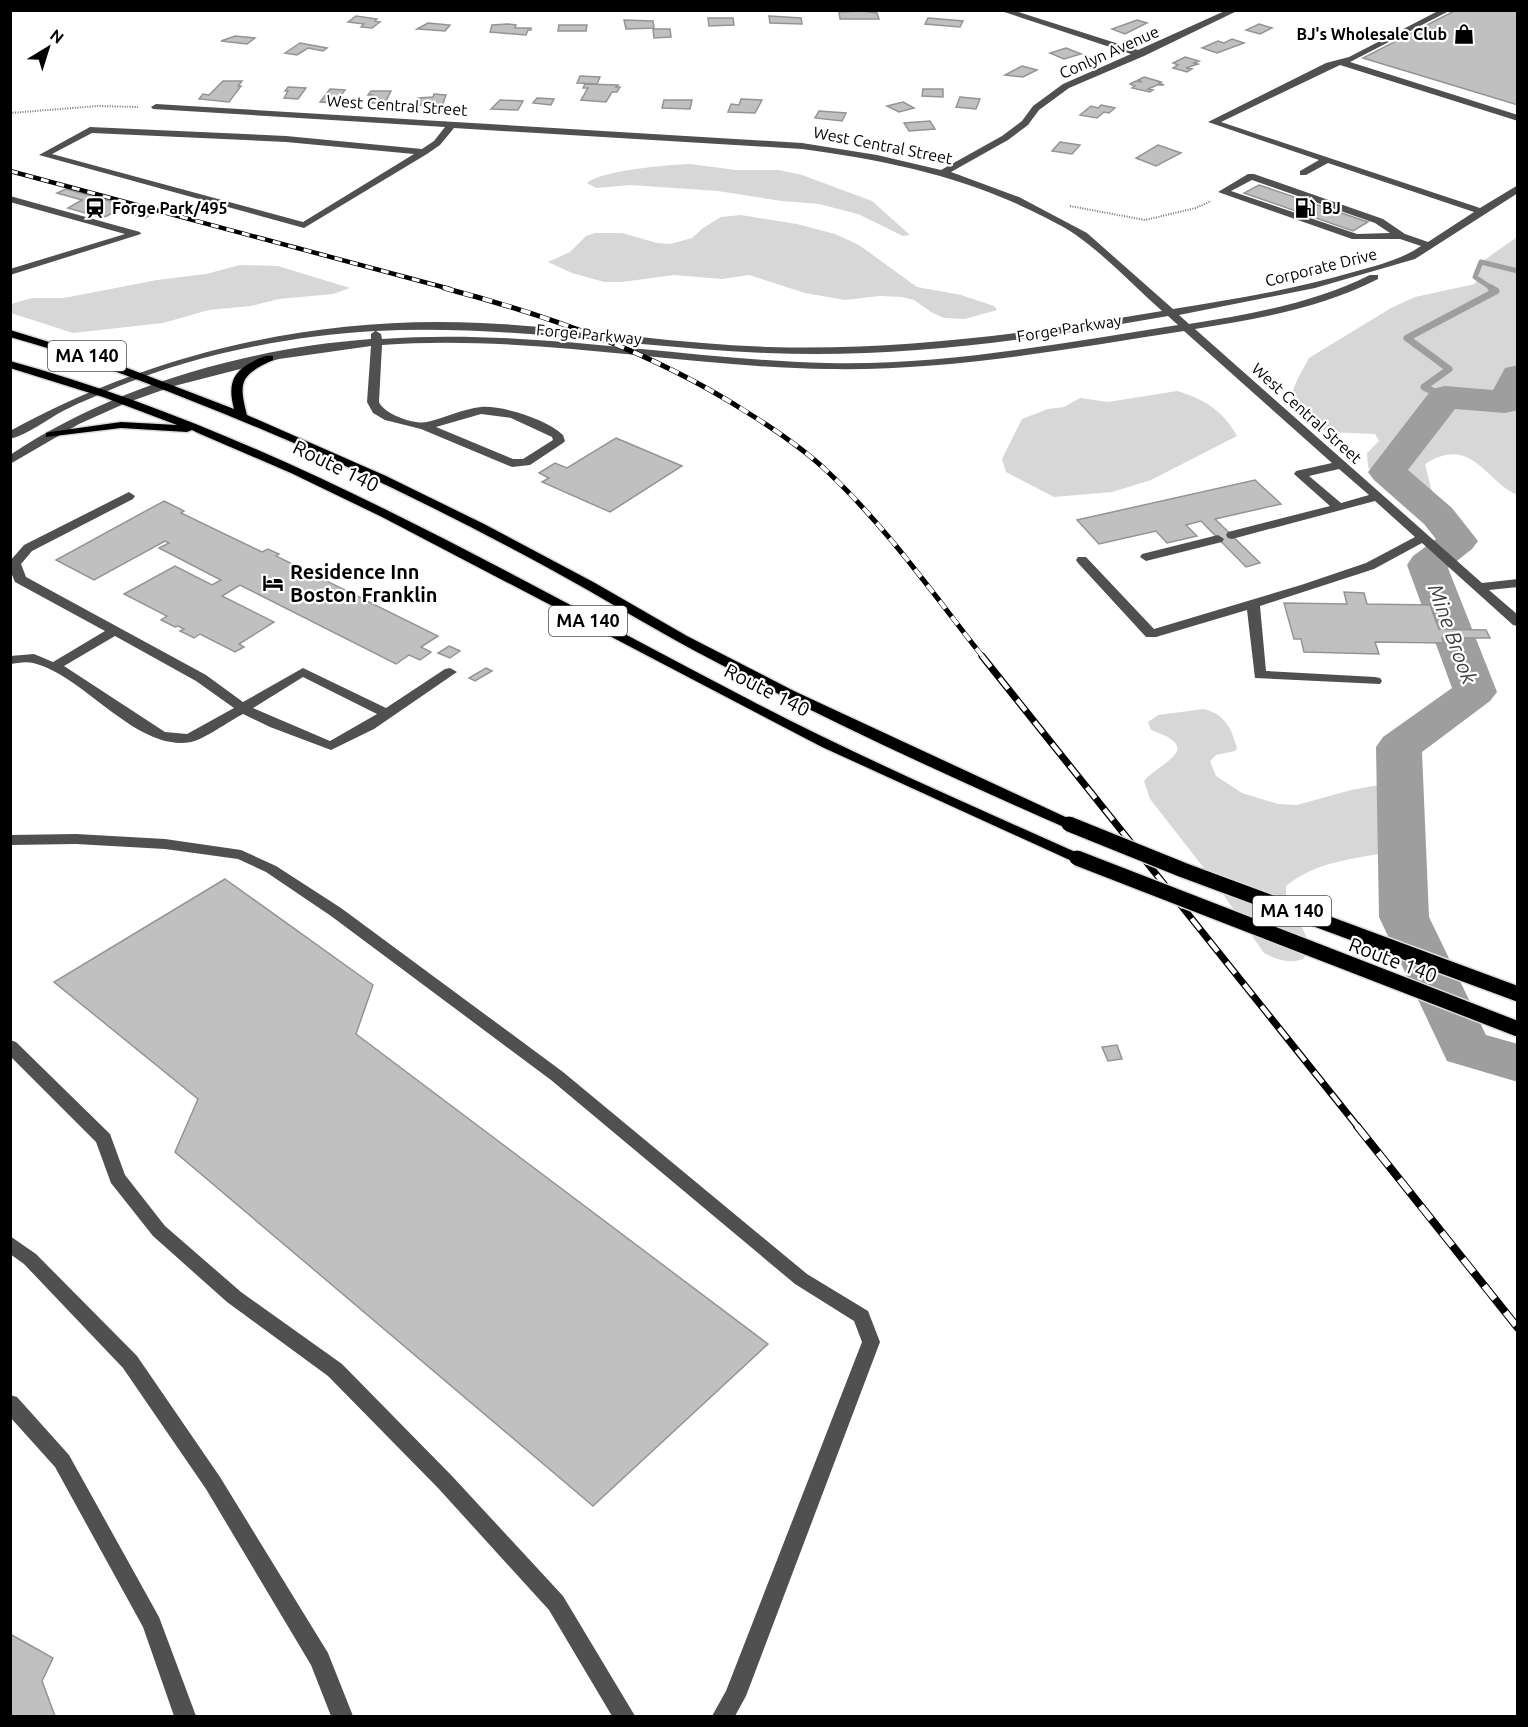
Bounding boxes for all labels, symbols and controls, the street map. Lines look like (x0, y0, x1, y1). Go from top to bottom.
north arrow (18, 18, 78, 78)
street label: Conlyn Avenue (1057, 22, 1161, 82)
shop icon: BJ's Wholesale Club (1452, 22, 1476, 46)
text: N (47, 25, 67, 47)
place label: BJ's Wholesale Club (1297, 25, 1447, 43)
street label: West Central Street (326, 91, 469, 119)
street label: West Central Street (812, 123, 955, 167)
station icon: Forge Park/495 (83, 196, 107, 220)
fuel station icon: BJ (1293, 196, 1317, 220)
place label: Forge Park/495 (112, 199, 228, 217)
place label: BJ (1322, 199, 1341, 217)
street label: Corporate Drive (1263, 244, 1379, 290)
street label: Forge Parkway (1015, 311, 1123, 345)
street label: Forge Parkway (536, 320, 643, 348)
road number: MA 140 (48, 341, 126, 371)
street label: West Central Street (1249, 359, 1366, 467)
street label: Route 140 (289, 435, 383, 496)
place label: Residence Inn Boston Franklin (290, 560, 438, 606)
hotel icon: Residence Inn Boston Franklin (261, 571, 285, 595)
water label: Mine Brook (1424, 580, 1482, 687)
road number: MA 140 (549, 606, 627, 636)
street label: Route 140 (721, 658, 814, 721)
road number: MA 140 (1253, 896, 1331, 926)
street label: Route 140 (1346, 932, 1441, 987)

